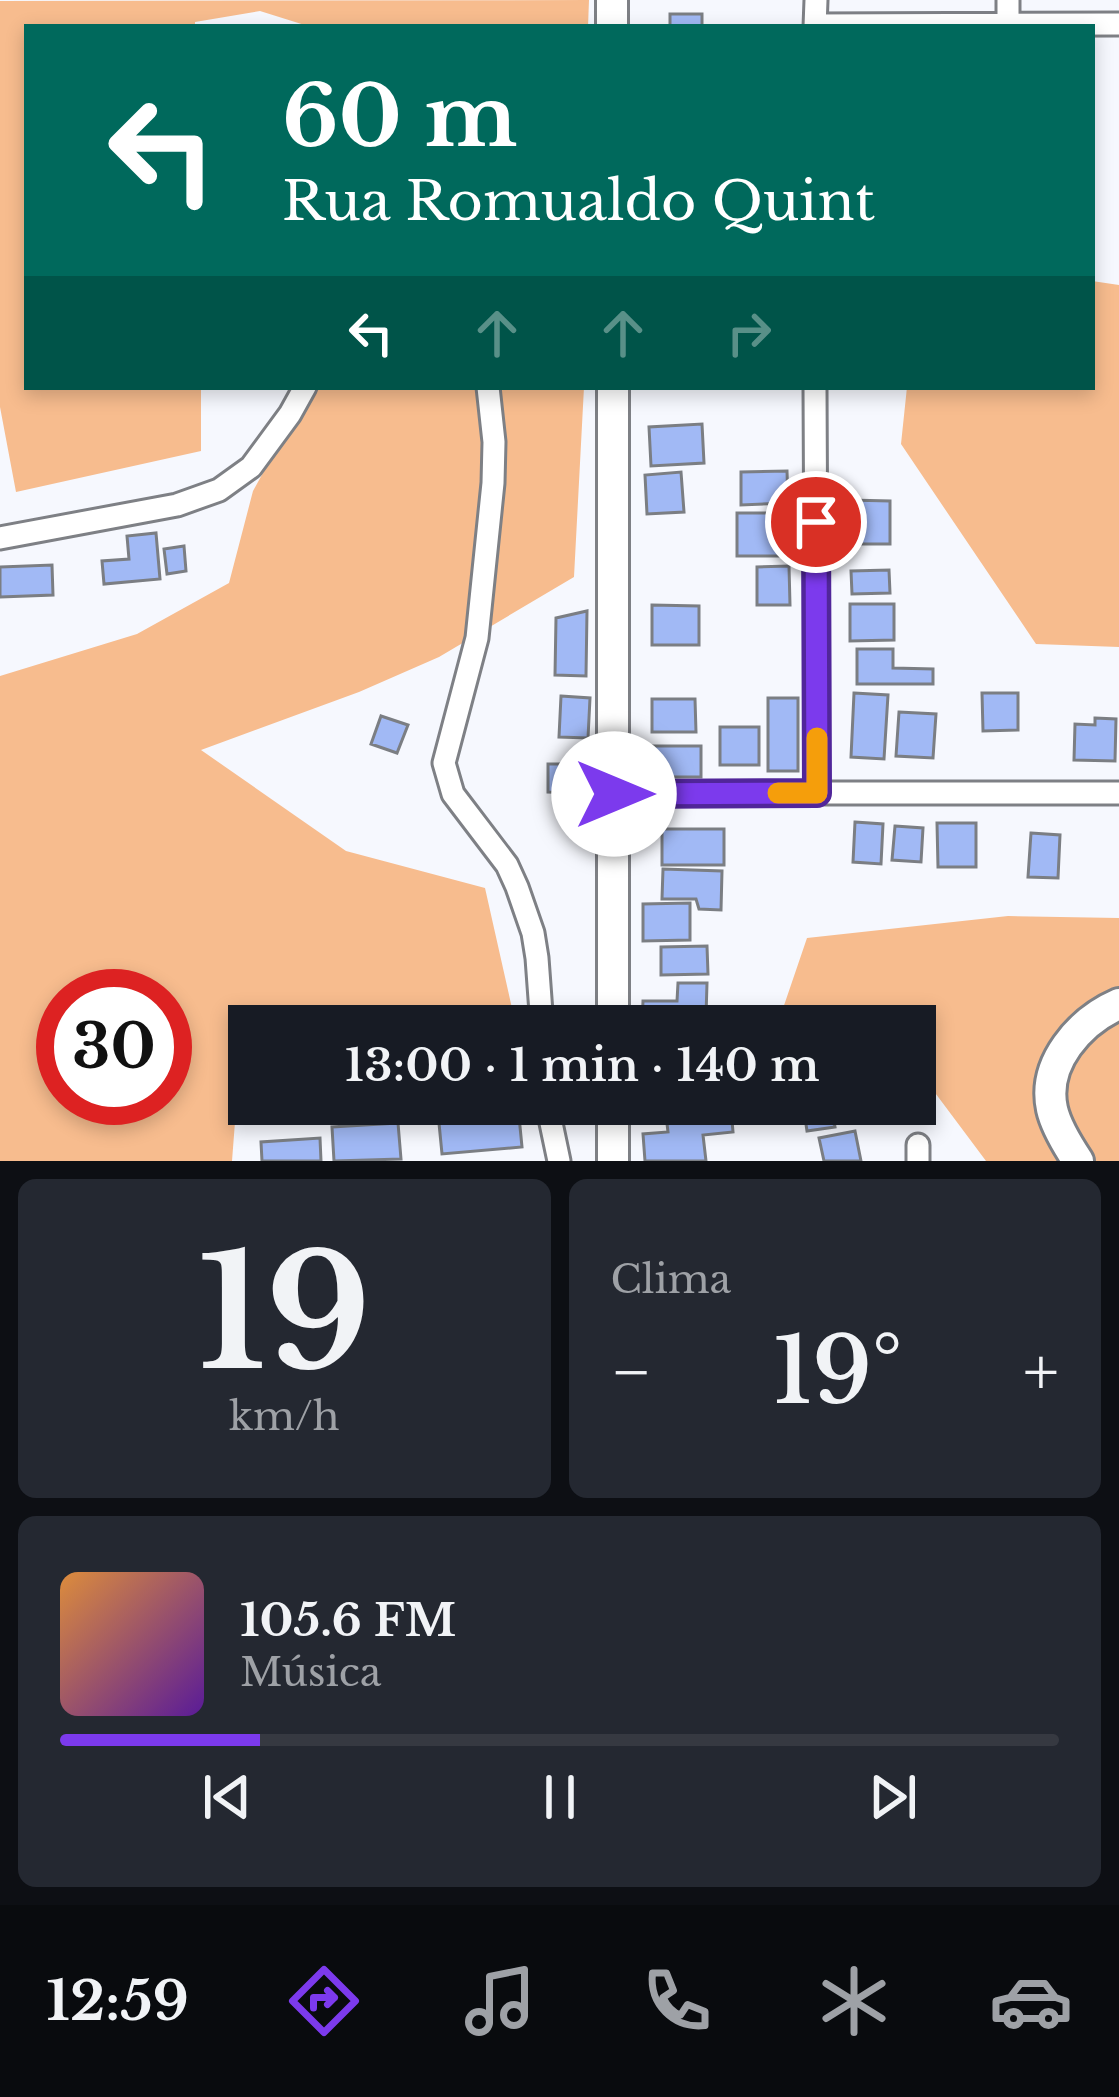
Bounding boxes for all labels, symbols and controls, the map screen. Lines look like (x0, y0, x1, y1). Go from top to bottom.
text: 60 m (282, 65, 517, 169)
icon: left (84, 72, 240, 228)
text: Rua Romualdo Quint (282, 168, 875, 235)
icon: left (338, 300, 404, 366)
icon: ahead (464, 300, 530, 366)
icon: ahead (590, 300, 656, 366)
icon: right (716, 300, 782, 366)
pin (765, 471, 867, 573)
icon: arrive (783, 489, 849, 555)
position arrow (551, 731, 677, 857)
speed limit sign: 30 (36, 969, 192, 1125)
text: 13:00 · 1 min · 140 m (344, 1037, 820, 1093)
text: 19 (198, 1217, 371, 1410)
text: Clima (611, 1255, 731, 1304)
text: 19° (773, 1316, 902, 1427)
text: − (611, 1331, 652, 1413)
text: + (1023, 1331, 1059, 1413)
text: km/h (229, 1392, 340, 1441)
text: 105.6 FM (240, 1592, 456, 1648)
text: Música (240, 1648, 381, 1697)
icon: previous (194, 1764, 260, 1830)
icon: pause (527, 1764, 593, 1830)
icon: next (860, 1764, 926, 1830)
icon: directions (282, 1959, 366, 2043)
icon: music (458, 1959, 542, 2043)
icon: phone (635, 1959, 719, 2043)
icon: climate (812, 1959, 896, 2043)
icon: car (989, 1959, 1073, 2043)
text: 12:59 (46, 1968, 189, 2035)

